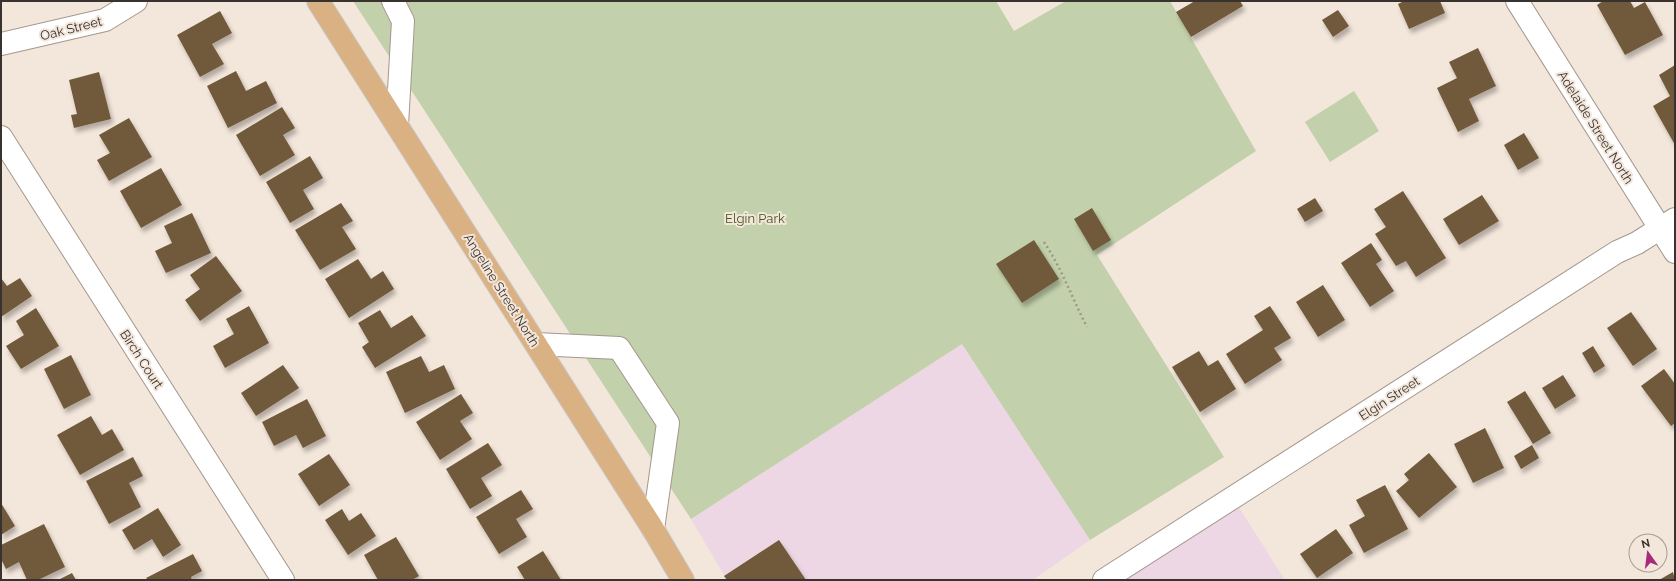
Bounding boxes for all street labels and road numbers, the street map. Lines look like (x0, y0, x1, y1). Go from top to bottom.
street label: Oak Street (39, 13, 104, 43)
street label: Adelaide Street North (1555, 68, 1636, 186)
street label: Angeline Street North (461, 231, 543, 350)
street label: Birch Court (117, 327, 167, 392)
street label: Elgin Street (1356, 373, 1423, 424)

